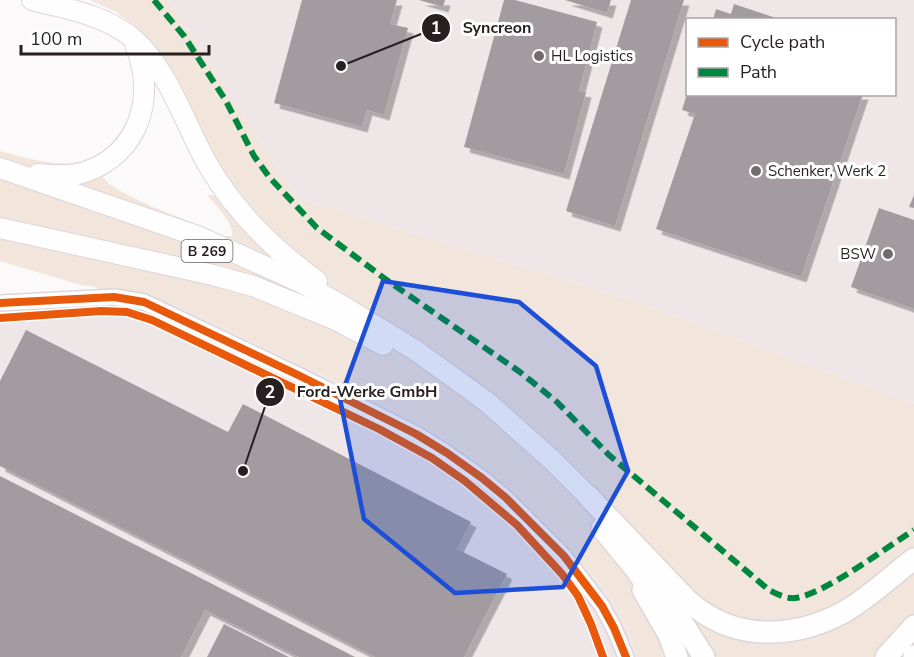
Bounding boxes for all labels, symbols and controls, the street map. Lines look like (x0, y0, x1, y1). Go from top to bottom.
callout: Syncreon (421, 11, 543, 45)
text: 1 (431, 16, 441, 40)
text: Syncreon (463, 17, 531, 39)
scale bar (21, 18, 208, 56)
legend (686, 18, 896, 96)
text: 100 m (30, 27, 82, 51)
text: Cycle path (740, 30, 825, 54)
place label: HL Logistics (551, 46, 633, 66)
marker: HL Logistics (532, 49, 546, 63)
text: Path (740, 60, 777, 84)
place label: Schenker, Werk 2 (768, 161, 886, 181)
marker: Schenker, Werk 2 (749, 164, 763, 178)
road number: B 269 (182, 240, 232, 262)
place label: BSW (840, 244, 876, 264)
marker: BSW (881, 247, 895, 261)
callout: Ford-Werke GmbH (255, 375, 449, 409)
text: 2 (265, 380, 275, 404)
text: Ford-Werke GmbH (297, 381, 437, 403)

